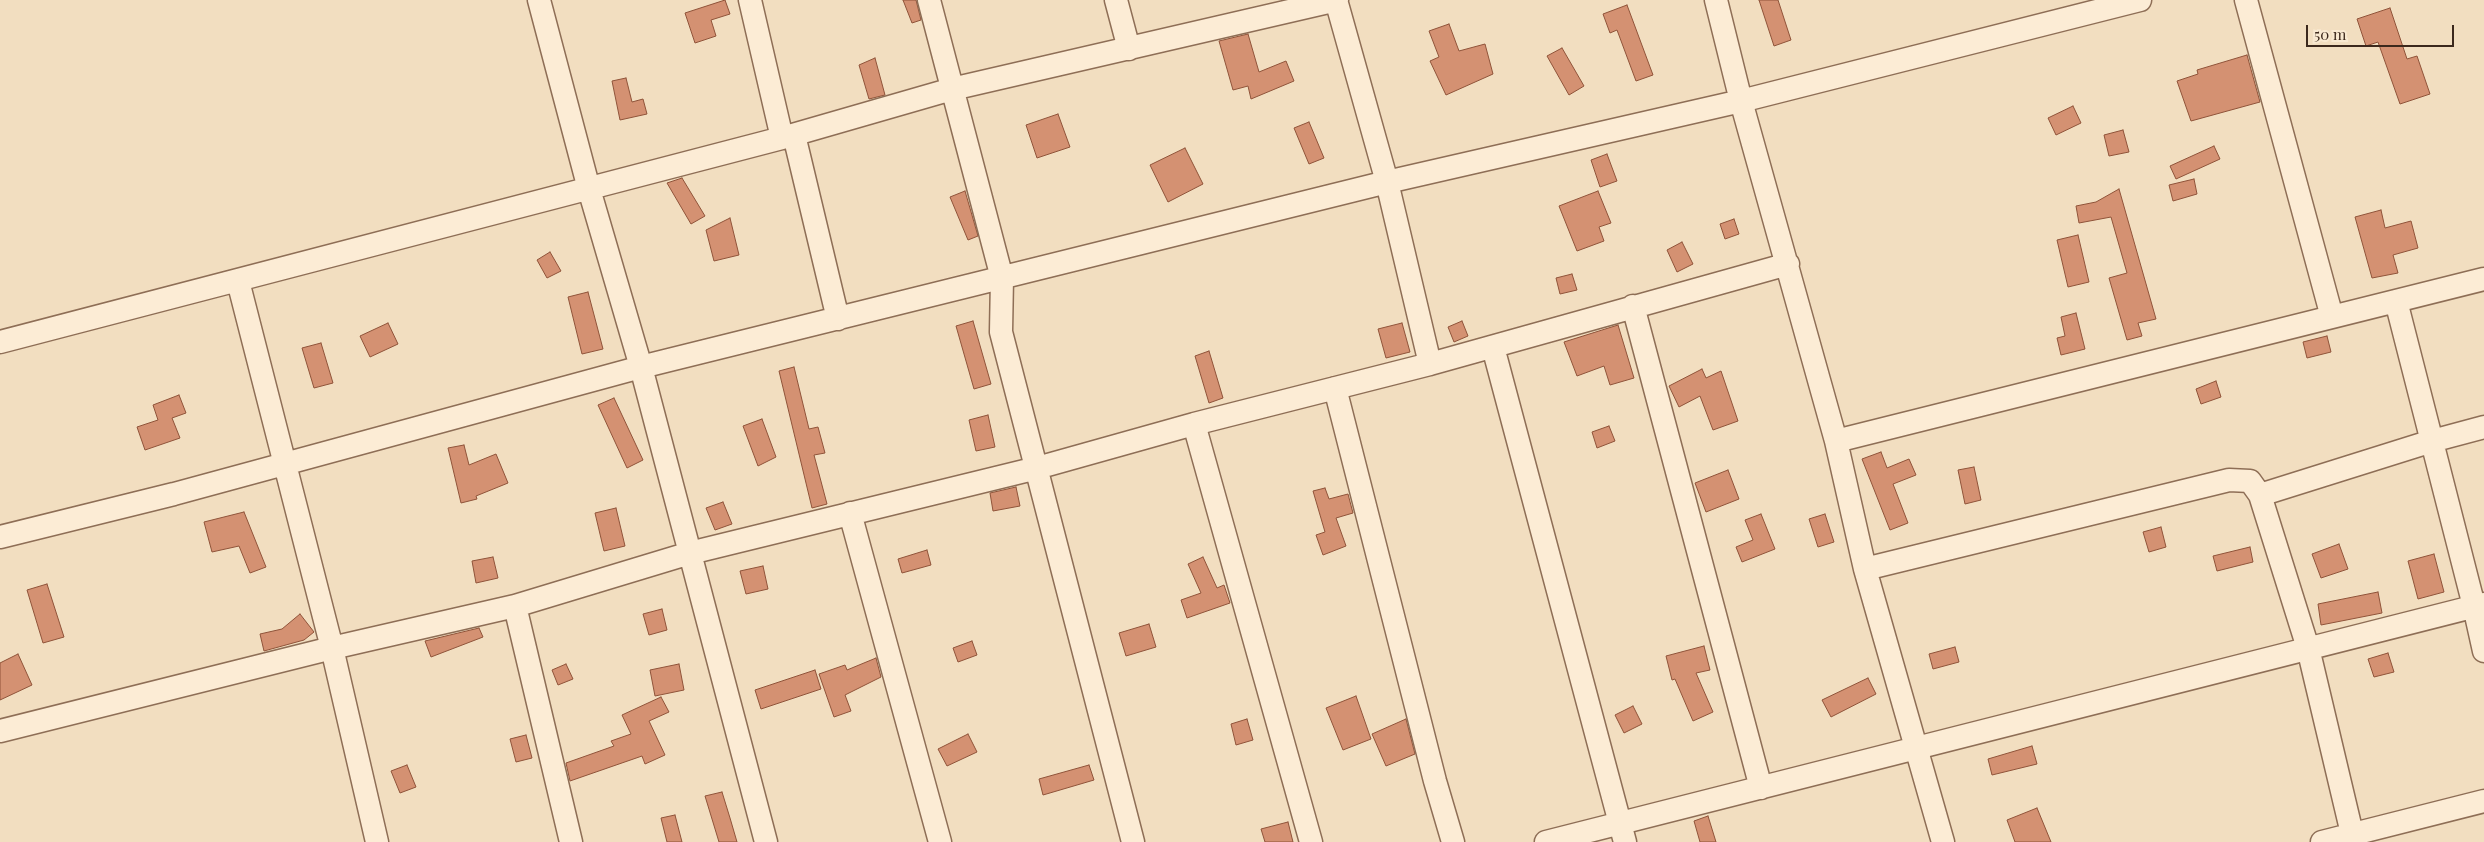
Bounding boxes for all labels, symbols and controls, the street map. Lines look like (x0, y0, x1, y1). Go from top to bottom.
scale bar (2309, 15, 2456, 47)
text: 50 m (2314, 24, 2346, 44)

